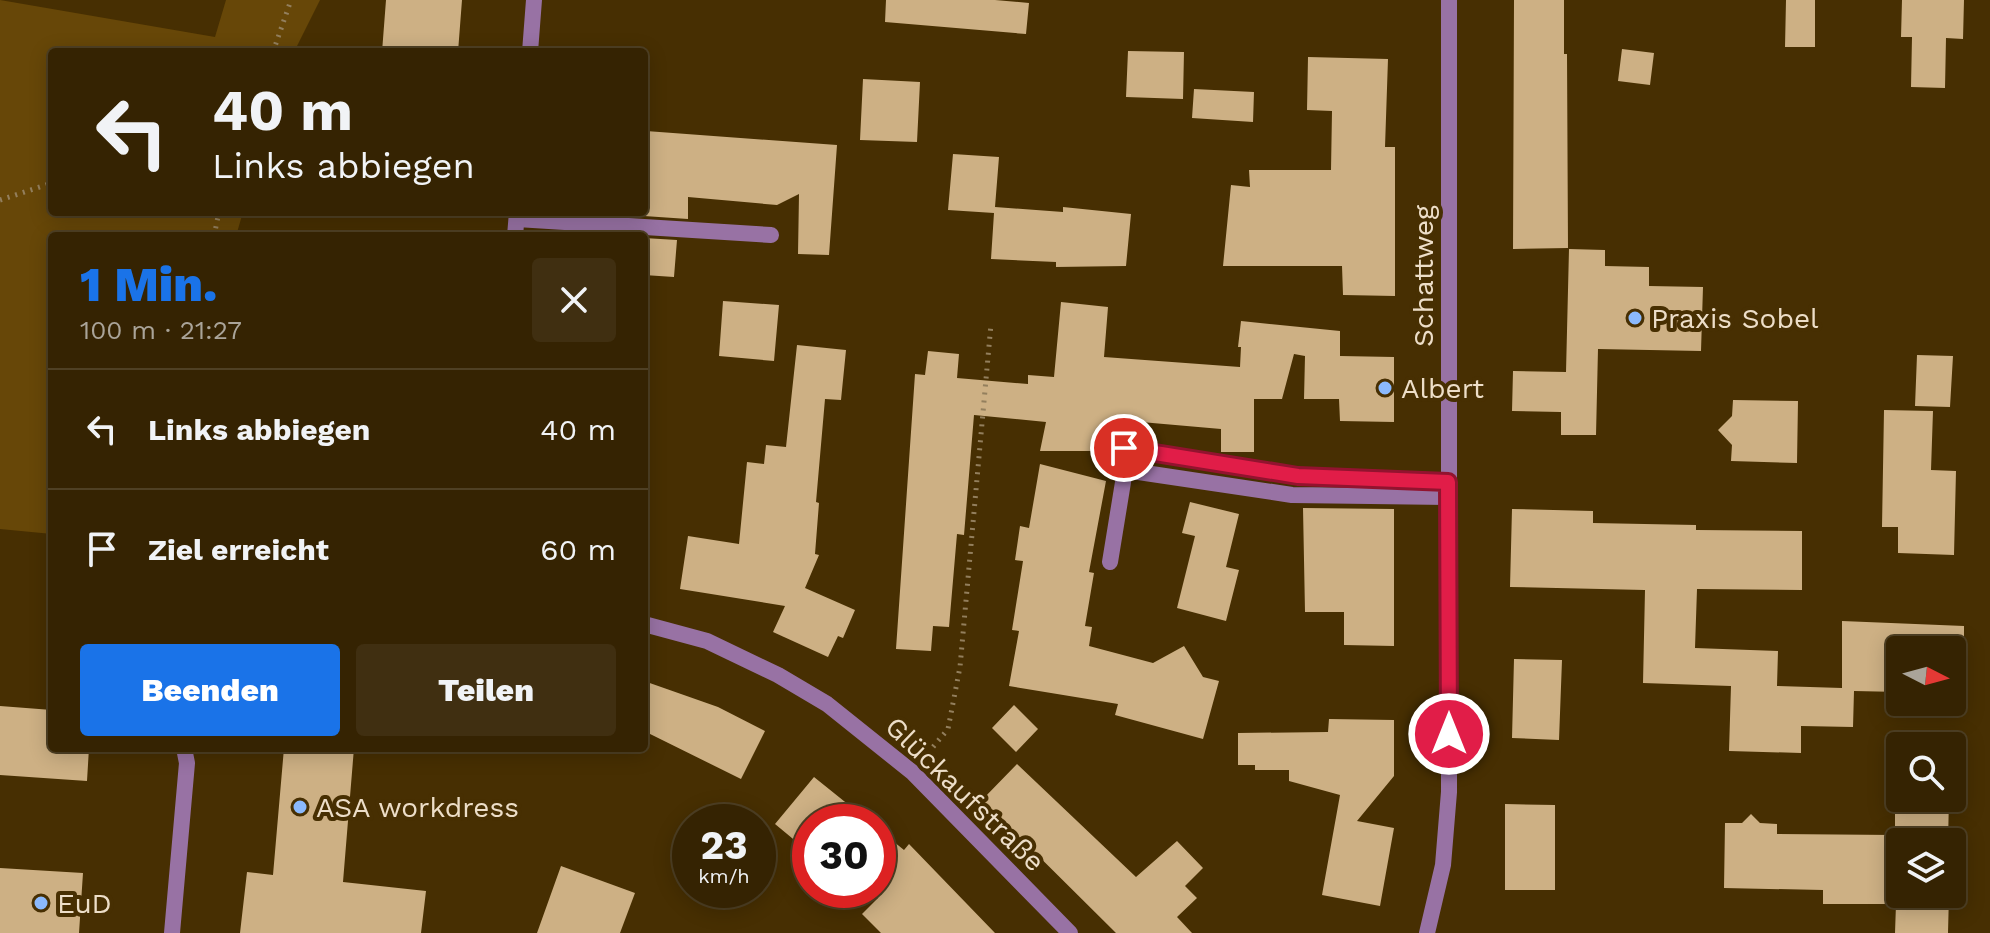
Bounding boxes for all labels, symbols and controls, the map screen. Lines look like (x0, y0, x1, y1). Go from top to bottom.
text: 40 m (212, 78, 353, 144)
icon: left (80, 80, 184, 184)
text: Links abbiegen (212, 145, 475, 187)
street label: Schattweg (1407, 205, 1440, 347)
text: 1 Min. (80, 256, 217, 313)
button: close (532, 258, 616, 342)
place label: Praxis Sobel (1651, 302, 1819, 335)
marker: Praxis Sobel (1626, 309, 1644, 327)
text: 100 m · 21:27 (80, 315, 242, 345)
place label: Albert (1401, 372, 1484, 405)
marker: Albert (1376, 379, 1394, 397)
icon: left (80, 407, 124, 451)
text: Links abbiegen (148, 412, 370, 447)
text: 40 m (540, 412, 616, 447)
pin (1090, 414, 1158, 482)
icon: arrive (1102, 426, 1146, 470)
icon: arrive (80, 527, 124, 571)
text: Ziel erreicht (148, 532, 329, 567)
text: 60 m (540, 532, 616, 567)
north arrow (1886, 636, 1966, 716)
map controls (1886, 636, 1966, 908)
button: Beenden (80, 644, 340, 736)
button: Teilen (356, 644, 616, 736)
position arrow (1407, 692, 1491, 776)
street label: Glückaufstraße (879, 710, 1051, 878)
button: search (1886, 732, 1966, 812)
place label: ASA workdress (316, 791, 519, 824)
marker: ASA workdress (291, 798, 309, 816)
speed limit sign: 30 (792, 804, 896, 908)
text: 23 (700, 822, 748, 869)
button: layers (1886, 828, 1966, 908)
text: km/h (698, 864, 750, 888)
place label: EuD (57, 887, 112, 920)
marker: EuD (32, 894, 50, 912)

